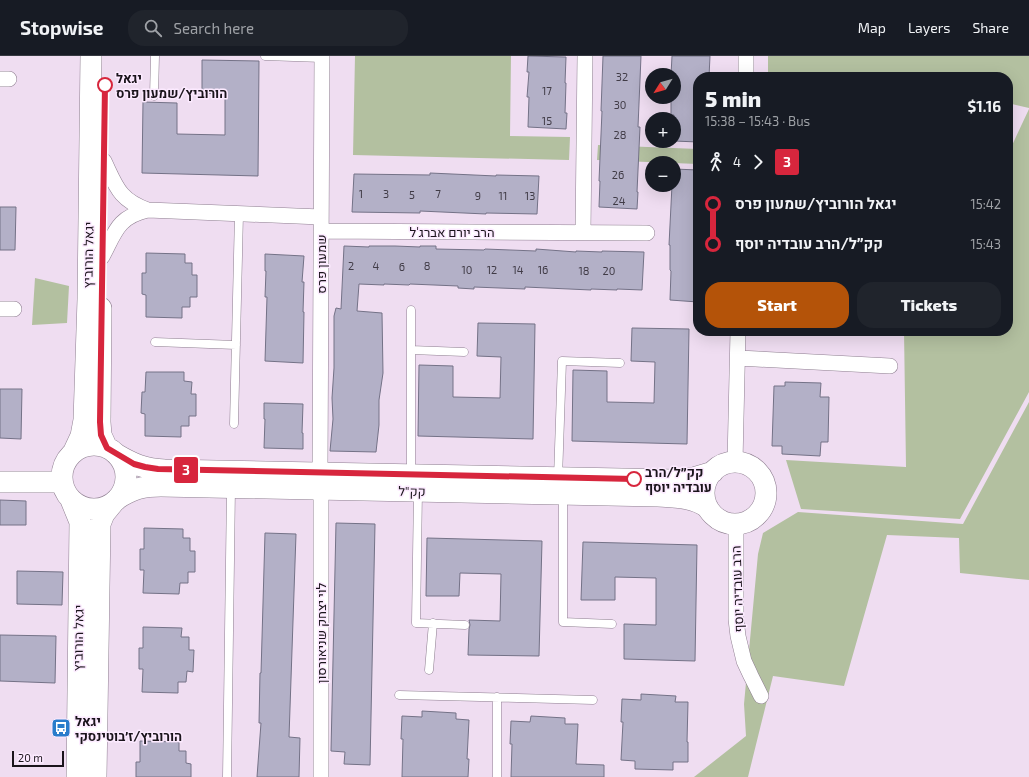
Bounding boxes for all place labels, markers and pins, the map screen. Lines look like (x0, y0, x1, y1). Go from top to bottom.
place label: יגאל הורוביץ/שמעון פרס (116, 70, 227, 101)
marker: יגאל הורוביץ/שמעון פרס (97, 77, 113, 93)
place label: קק״ל/הרב עובדיה יוסף (645, 464, 712, 495)
marker: קק״ל/הרב עובדיה יוסף (626, 471, 642, 487)
place label: יגאל הורוביץ/ז׳בוטינסקי (75, 713, 182, 744)
bus stop icon: יגאל הורוביץ/ז׳בוטינסקי (50, 717, 72, 739)

